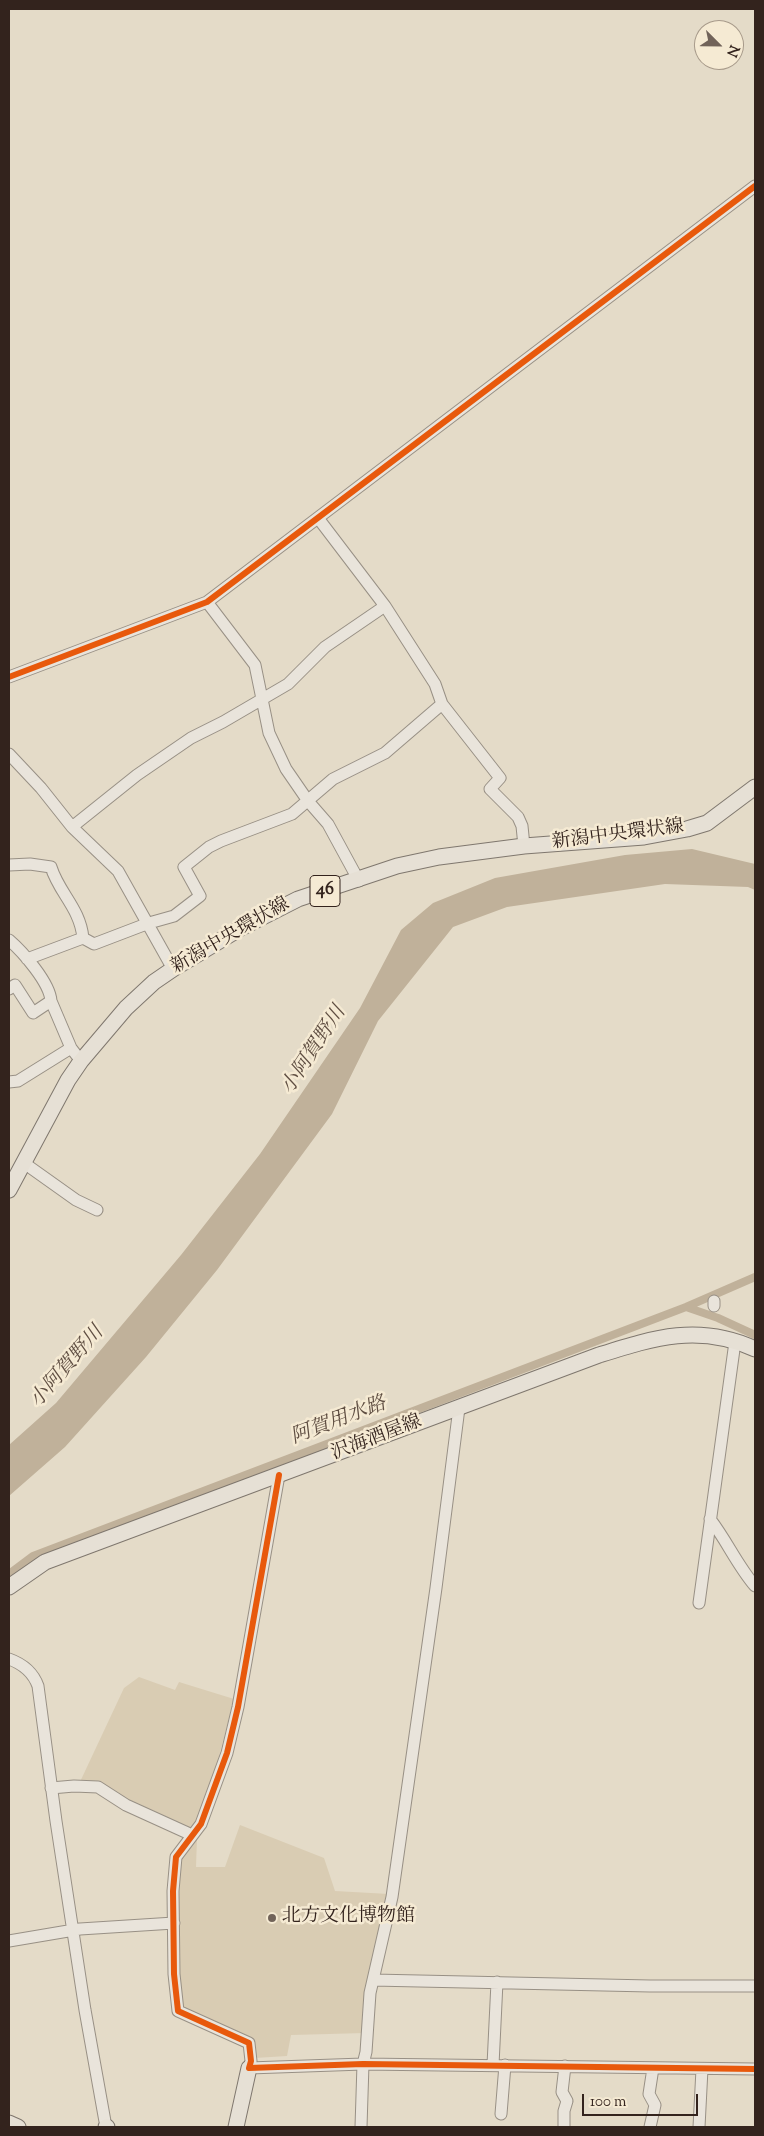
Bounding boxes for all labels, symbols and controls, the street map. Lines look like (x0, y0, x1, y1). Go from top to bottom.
north arrow (694, 20, 744, 70)
text: N (720, 41, 743, 60)
street label: 新潟中央環状線 (551, 817, 685, 855)
road number: 46 (310, 876, 340, 906)
street label: 新潟中央環状線 (168, 894, 294, 980)
water label: 小阿賀野川 (278, 1003, 352, 1099)
water label: 小阿賀野川 (26, 1322, 110, 1414)
water label: 阿賀用水路 (288, 1393, 390, 1451)
street label: 沢海酒屋線 (329, 1411, 425, 1467)
place label: 北方文化博物館 (282, 1907, 415, 1929)
marker: 北方文化博物館 (266, 1912, 278, 1924)
scale bar (584, 2084, 700, 2116)
text: 100 m (590, 2092, 626, 2113)

